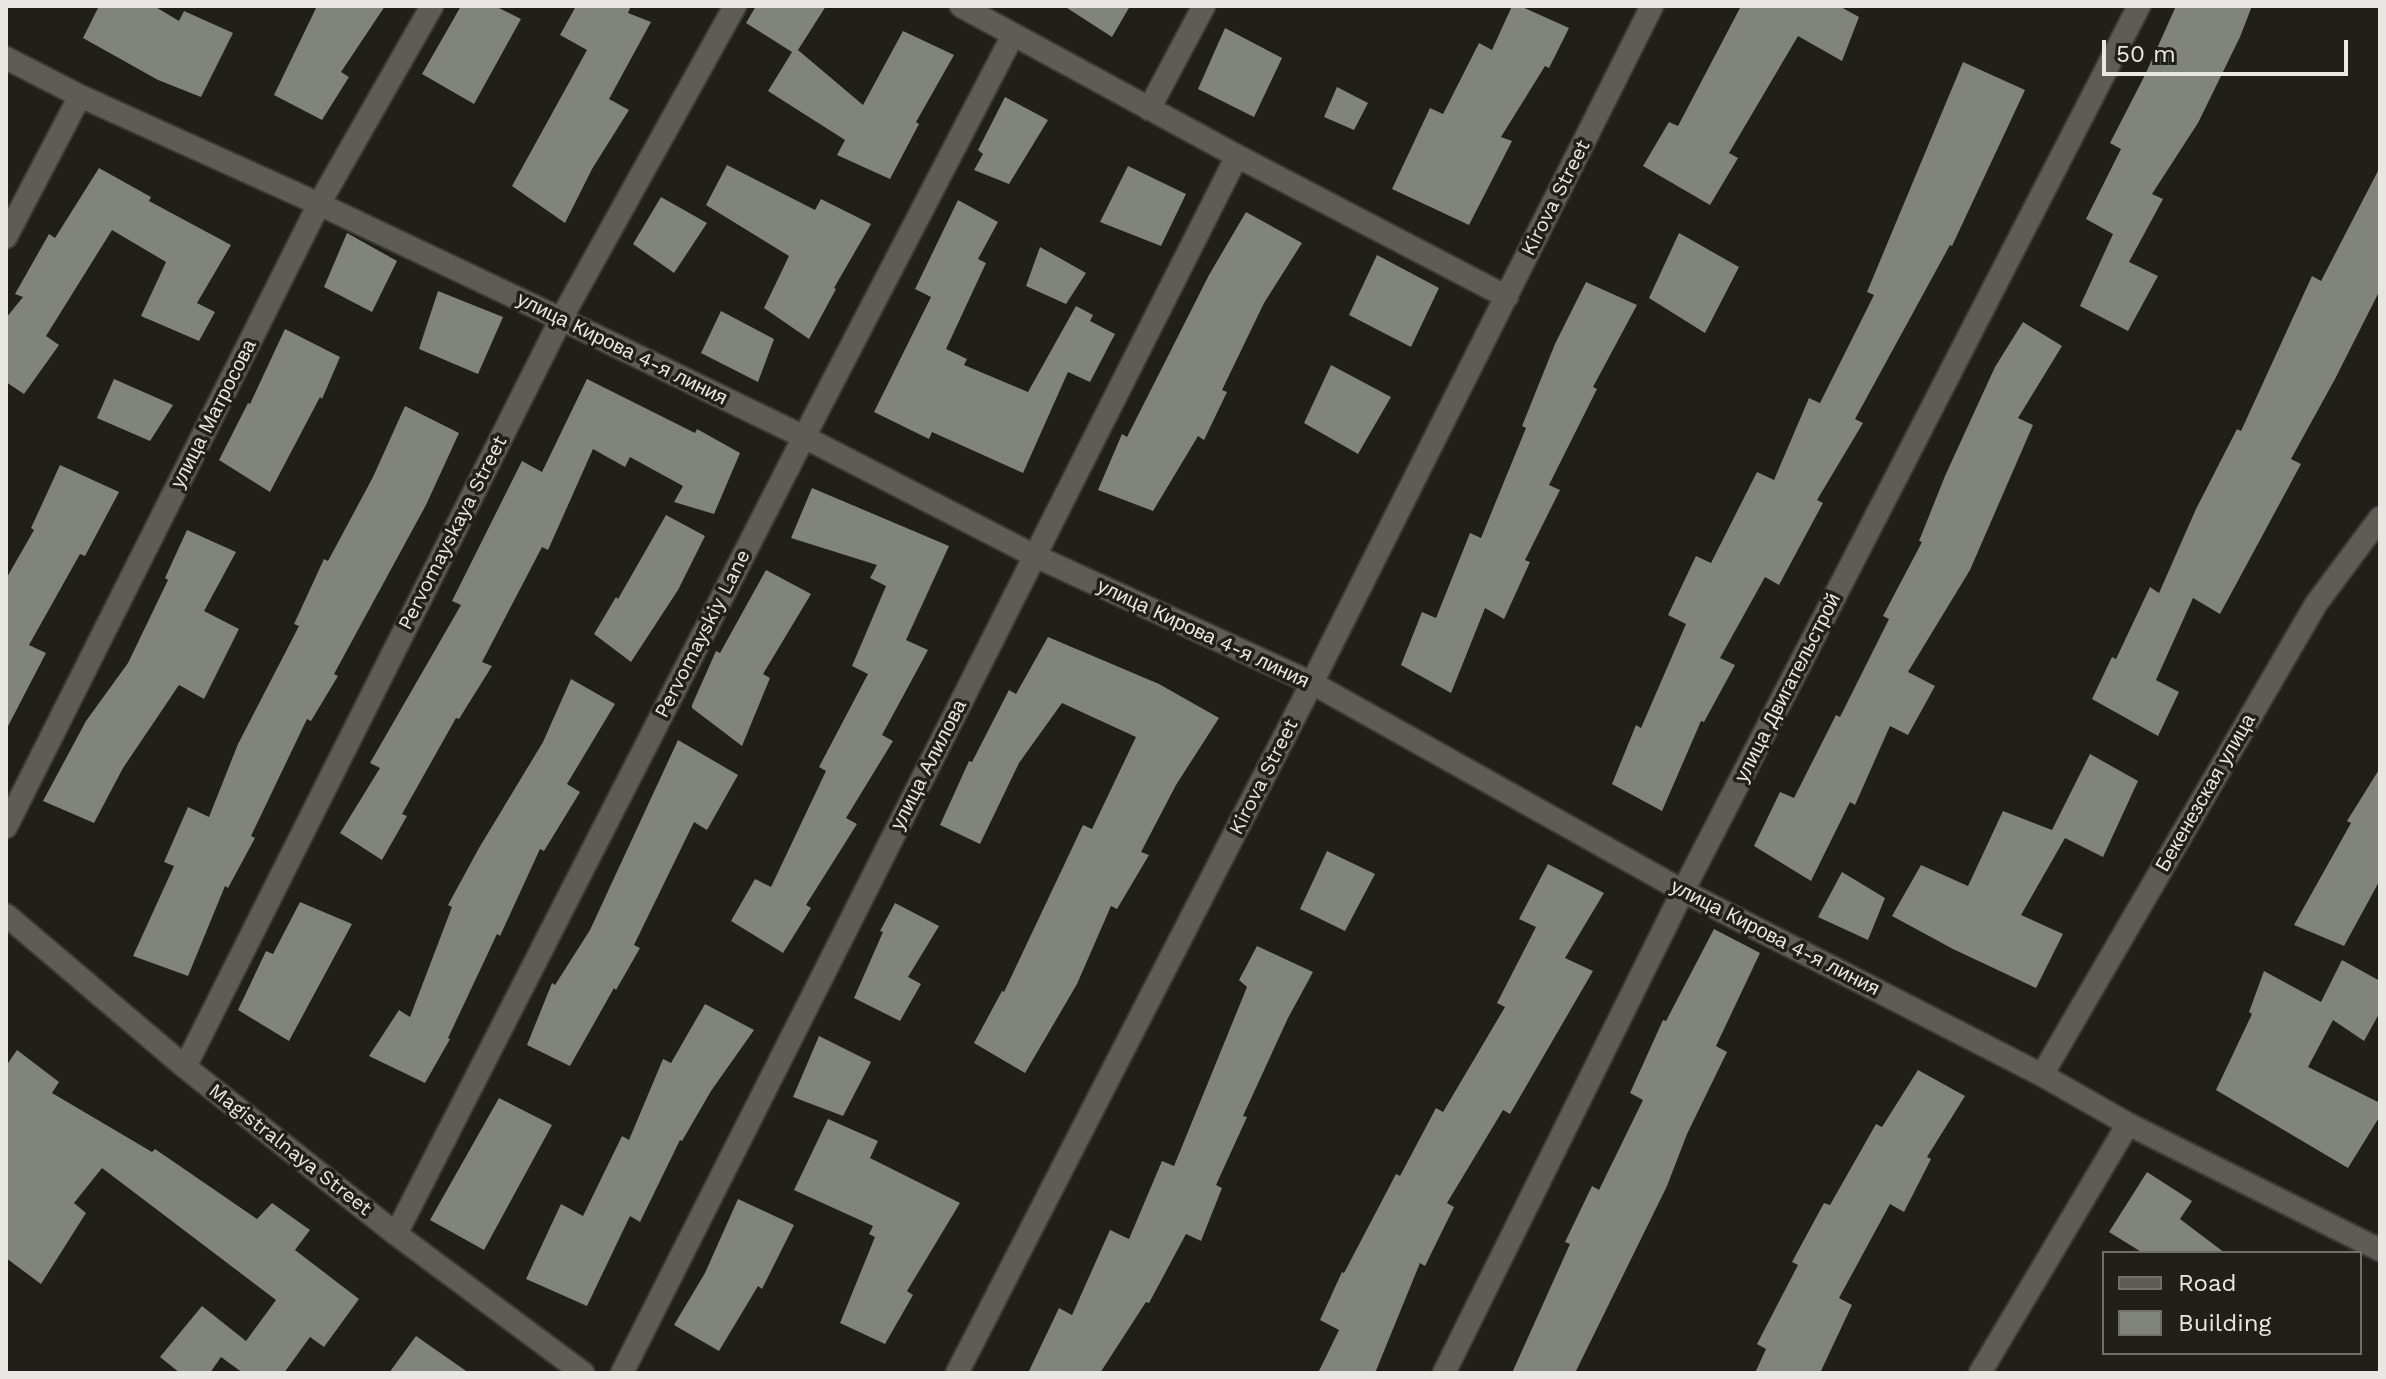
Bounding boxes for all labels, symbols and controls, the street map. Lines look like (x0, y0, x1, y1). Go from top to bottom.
scale bar (2106, 24, 2352, 74)
text: 50 m (2116, 40, 2176, 68)
street label: Kirova Street (1517, 136, 1595, 260)
street label: улица Кирова 4-я линия (513, 288, 731, 410)
street label: улица Матросова (166, 336, 262, 492)
street label: Pervomayskaya Street (394, 432, 512, 634)
street label: Pervomayskiy Lane (650, 546, 756, 722)
street label: улица Кирова 4-я линия (1093, 574, 1313, 694)
street label: улица Двигательстрой (1730, 590, 1846, 786)
street label: улица Алилова (886, 696, 972, 834)
street label: Бекенезская улица (2151, 710, 2261, 876)
street label: Kirova Street (1225, 715, 1303, 839)
street label: улица Кирова 4-я линия (1667, 875, 1883, 1001)
street label: Magistralnaya Street (204, 1079, 376, 1221)
legend (2102, 1251, 2362, 1355)
text: Road (2178, 1269, 2237, 1297)
text: Building (2178, 1309, 2271, 1337)

